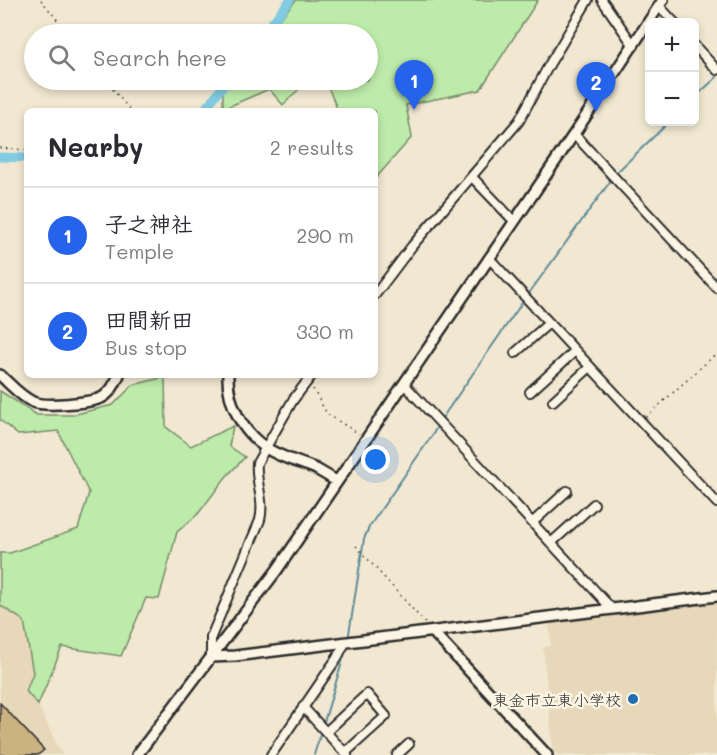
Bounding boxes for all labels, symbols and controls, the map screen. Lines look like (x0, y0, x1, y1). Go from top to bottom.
map controls (645, 18, 699, 126)
button: + (645, 18, 699, 72)
search box (24, 24, 378, 90)
icon: search (45, 41, 78, 74)
text: Search here (93, 43, 227, 72)
pin: 1 (394, 60, 434, 110)
pin: 2 (576, 63, 616, 112)
button: − (645, 72, 699, 126)
text: Nearby (48, 130, 143, 164)
text: 2 results (270, 134, 354, 160)
text: 子之神社 (105, 209, 193, 238)
text: 1 (63, 222, 72, 248)
text: 290 m (296, 222, 354, 248)
text: Temple (105, 238, 174, 264)
text: 田間新田 (105, 305, 193, 334)
text: 2 (62, 318, 73, 344)
text: 330 m (296, 318, 354, 344)
text: Bus stop (105, 334, 187, 360)
your location (361, 445, 390, 474)
place label: 東金市立東小学校 (493, 689, 621, 710)
marker: 東金市立東小学校 (626, 692, 640, 706)

